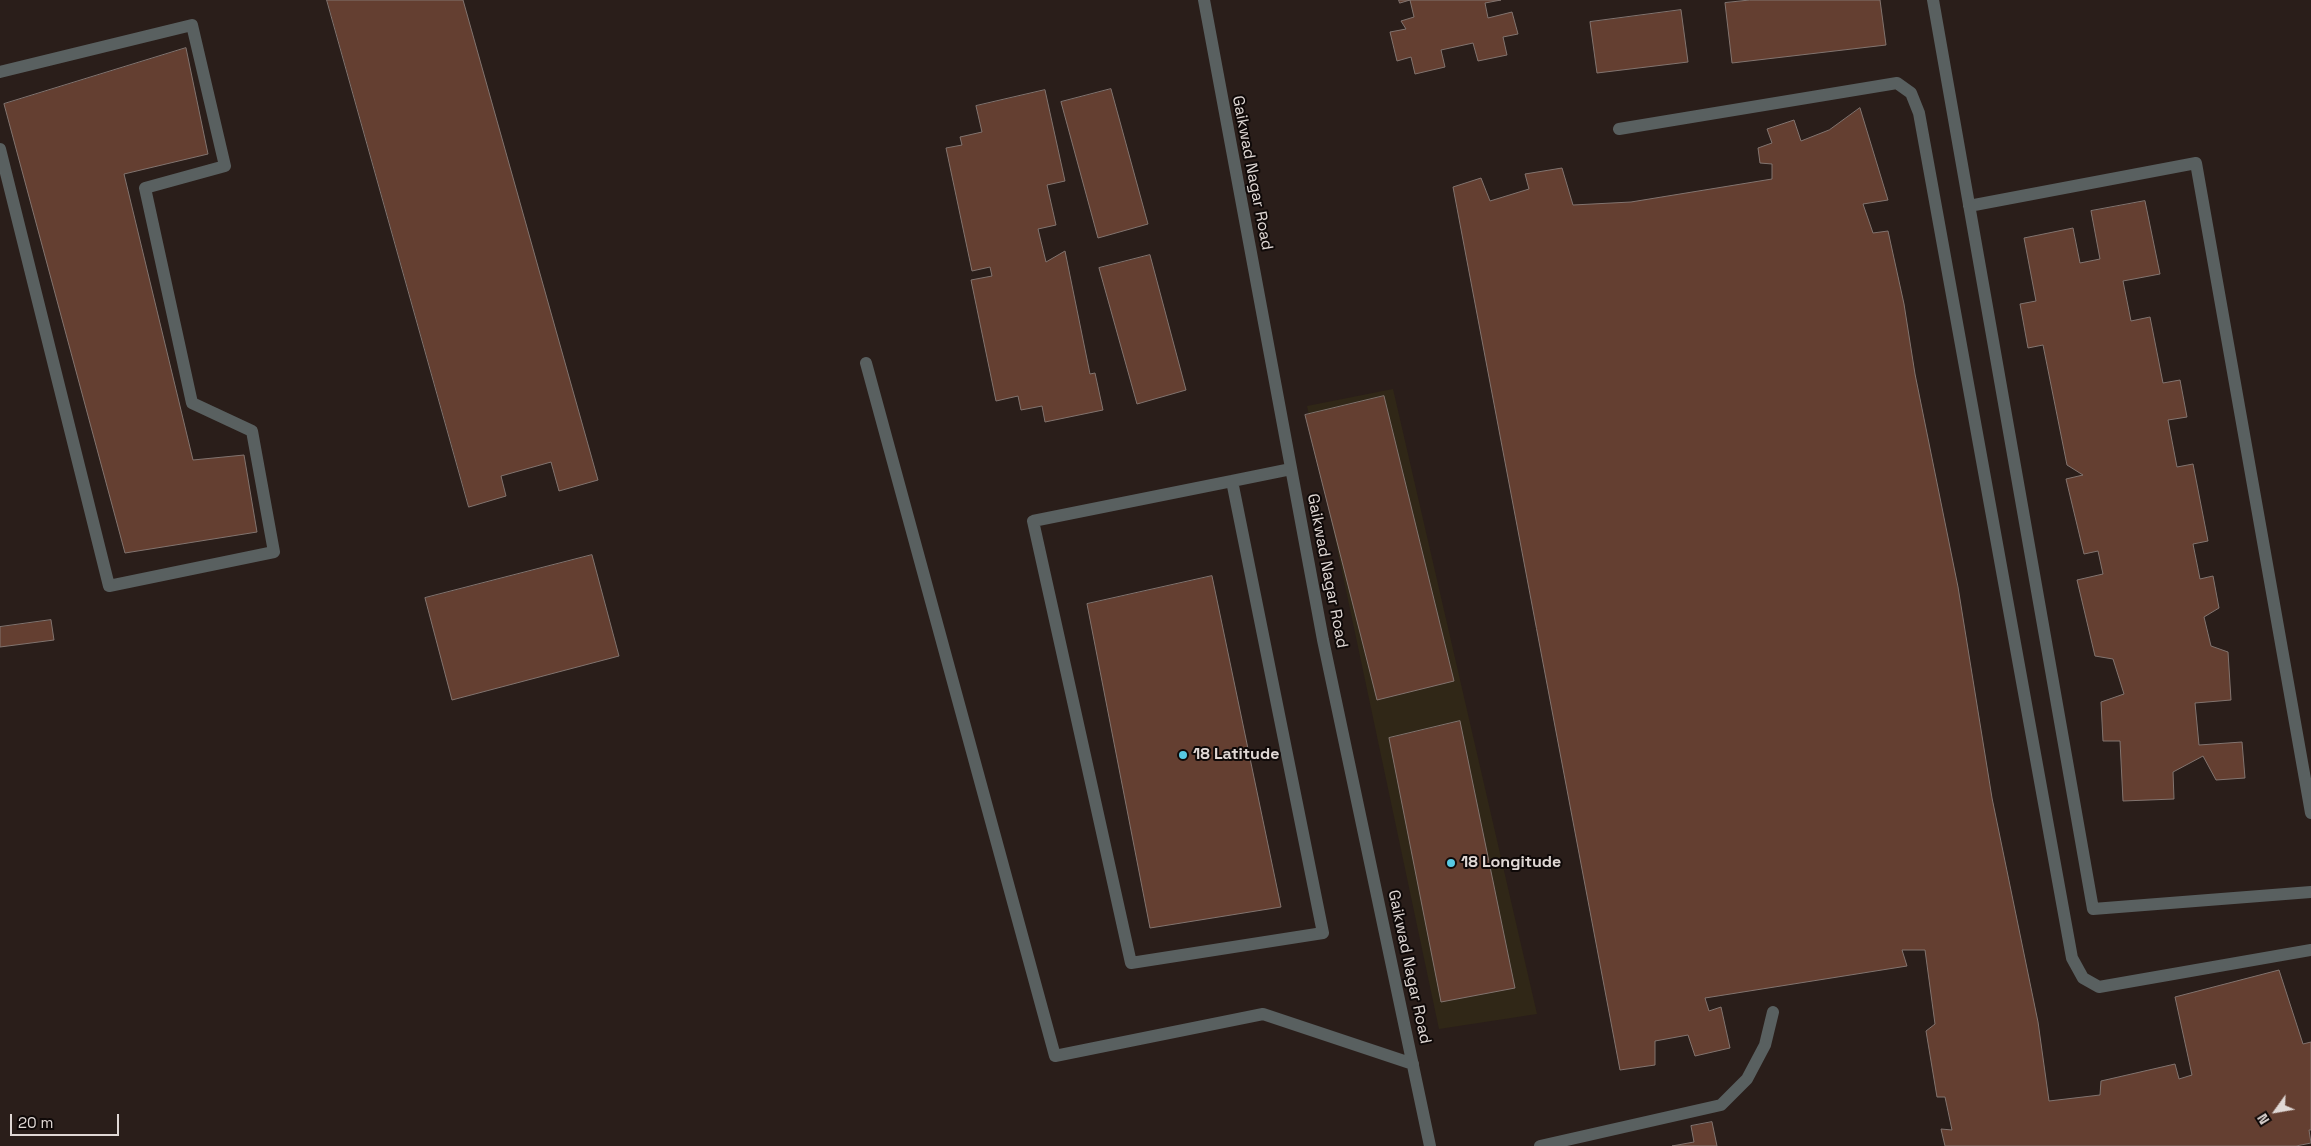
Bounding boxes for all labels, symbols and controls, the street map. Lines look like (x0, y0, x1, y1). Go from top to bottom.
street label: Gaikwad Nagar Road (1228, 94, 1276, 252)
street label: Gaikwad Nagar Road (1303, 492, 1351, 650)
place label: 18 Latitude (1193, 745, 1279, 765)
marker: 18 Latitude (1177, 749, 1189, 761)
place label: 18 Longitude (1461, 853, 1561, 873)
marker: 18 Longitude (1445, 857, 1457, 869)
street label: Gaikwad Nagar Road (1383, 888, 1435, 1046)
north arrow (2251, 1086, 2301, 1136)
scale bar (12, 1104, 121, 1136)
text: N (2253, 1110, 2273, 1128)
text: 20 m (18, 1113, 53, 1132)

